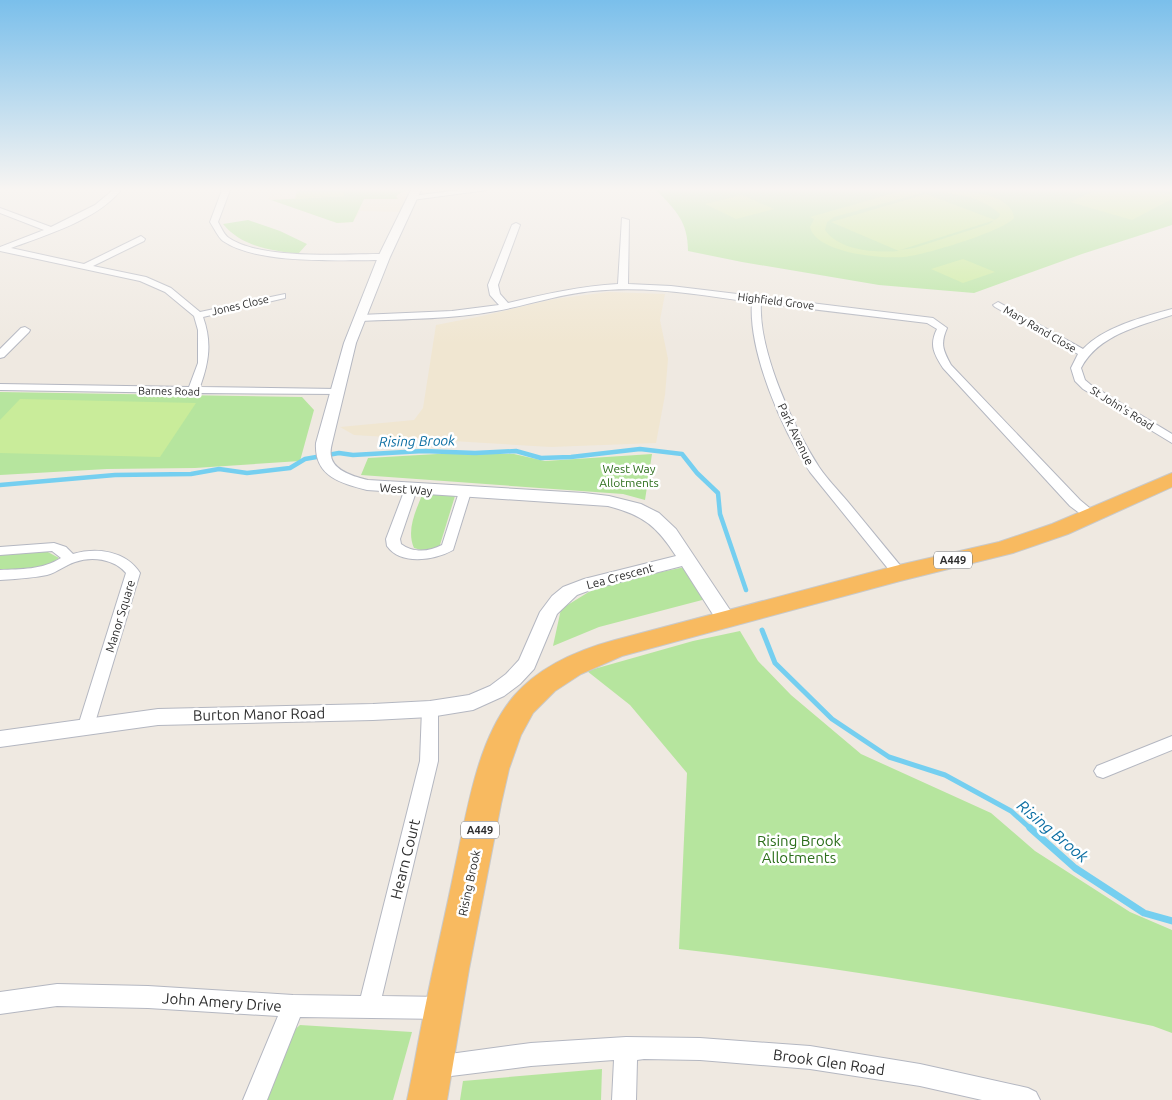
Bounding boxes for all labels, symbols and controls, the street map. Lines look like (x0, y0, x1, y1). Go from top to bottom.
street label: Highfield Grove (737, 290, 815, 312)
street label: Jones Close (210, 293, 270, 317)
street label: Mary Rand Close (1001, 303, 1079, 355)
street label: Barnes Road (138, 384, 200, 398)
street label: St John's Road (1088, 384, 1156, 432)
street label: Park Avenue (775, 401, 817, 467)
water label: Rising Brook (379, 432, 456, 450)
park label: West Way Allotments (599, 462, 659, 489)
street label: West Way (379, 481, 433, 497)
road number: A449 (934, 552, 972, 568)
street label: Lea Crescent (585, 561, 655, 591)
street label: Manor Square (103, 578, 137, 654)
street label: Burton Manor Road (193, 704, 325, 724)
water label: Rising Brook (1014, 796, 1093, 866)
street label: Hearn Court (387, 817, 423, 901)
road number: A449 (461, 822, 499, 838)
park label: Rising Brook Allotments (757, 832, 841, 866)
street label: Rising Brook (456, 849, 482, 917)
street label: John Amery Drive (162, 989, 282, 1015)
street label: Brook Glen Road (772, 1046, 886, 1078)

